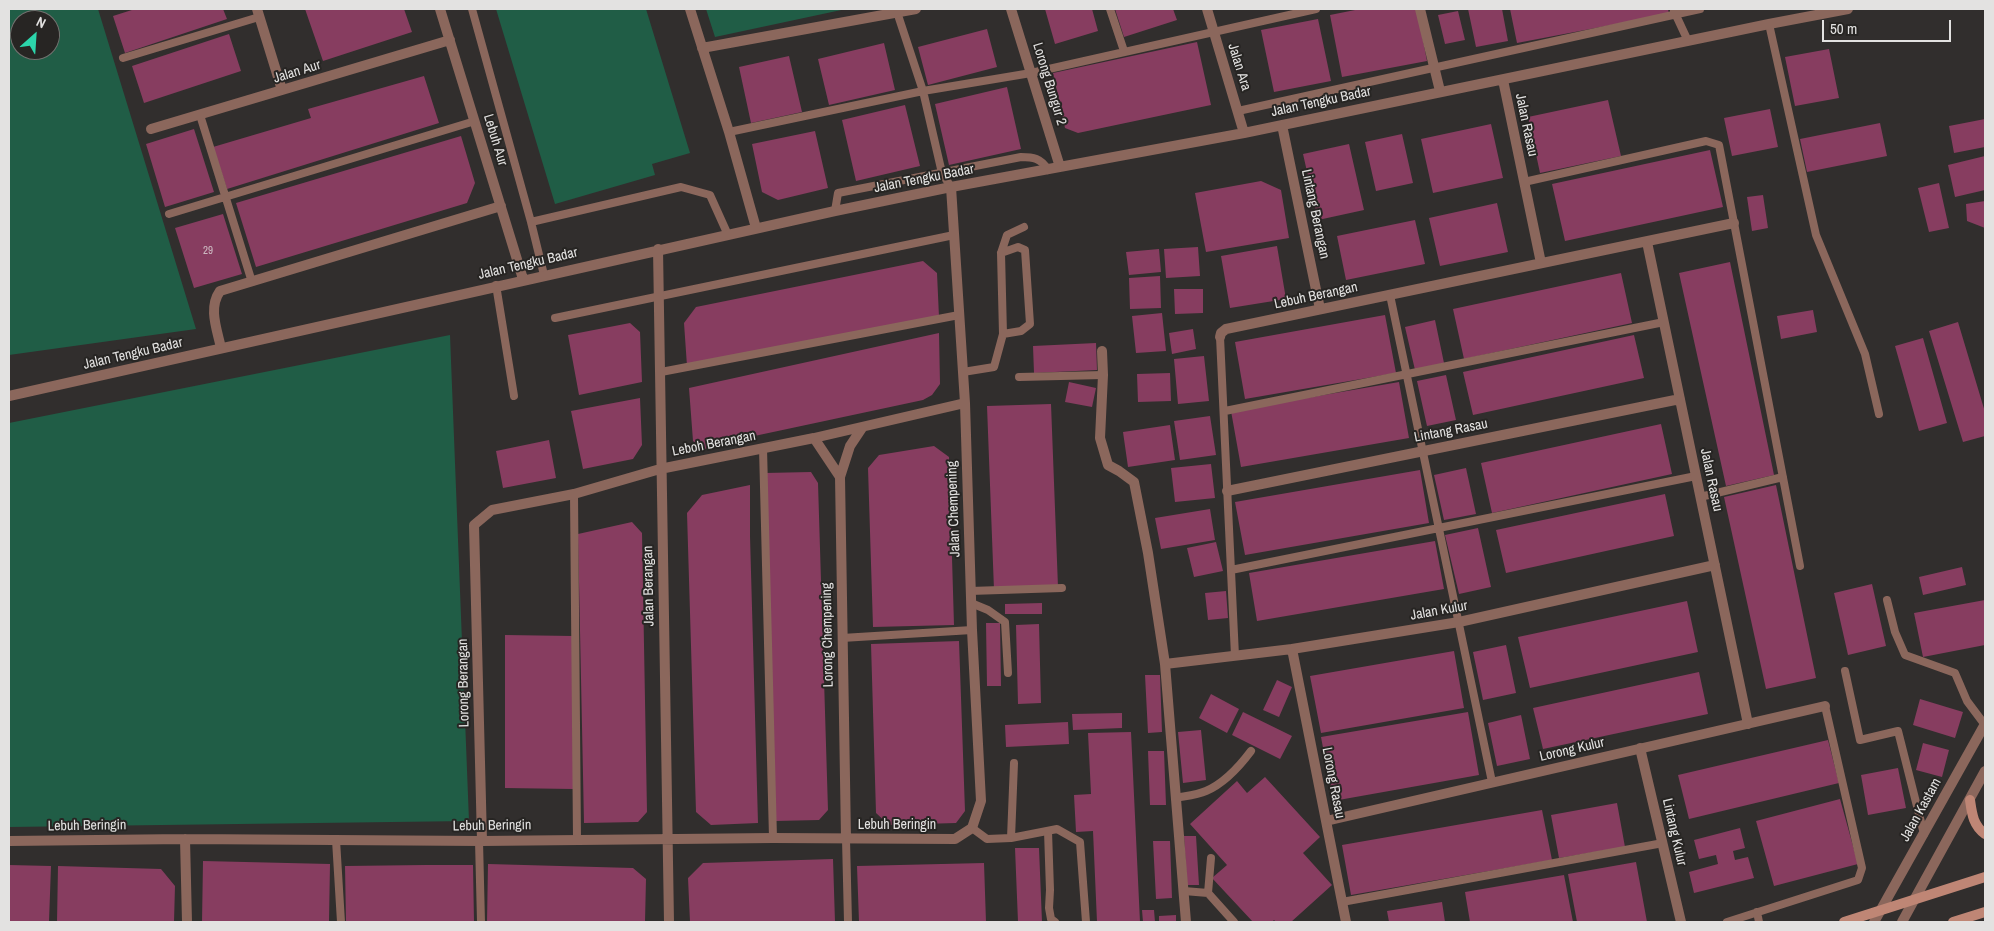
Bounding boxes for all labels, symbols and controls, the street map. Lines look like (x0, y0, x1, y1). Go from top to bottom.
north arrow (10, 10, 60, 60)
scale bar (1824, 10, 1953, 42)
text: N (33, 13, 49, 32)
text: 50 m (1830, 18, 1857, 39)
street label: Lorong Bungur 2 (1028, 41, 1070, 127)
street label: Jalan Ara (1224, 41, 1254, 93)
street label: Jalan Aur (271, 57, 323, 87)
street label: Jalan Tengku Badar (1270, 83, 1372, 121)
street label: Jalan Rasau (1511, 92, 1541, 158)
street label: Lebuh Aur (479, 112, 511, 168)
street label: Jalan Tengku Badar (873, 161, 975, 197)
street label: Lintang Berangan (1297, 168, 1333, 260)
house number: 29 (203, 244, 213, 258)
street label: Jalan Tengku Badar (477, 244, 579, 284)
street label: Lebuh Berangan (1273, 279, 1359, 313)
street label: Jalan Tengku Badar (82, 334, 184, 374)
street label: Lintang Rasau (1413, 416, 1489, 446)
street label: Leboh Berangan (671, 428, 757, 460)
street label: Jalan Rasau (1696, 447, 1726, 513)
street label: Jalan Chempening (944, 461, 964, 557)
street label: Jalan Berangan (640, 546, 658, 626)
street label: Lorong Chempening (819, 583, 837, 687)
street label: Jalan Kulur (1409, 598, 1469, 624)
street label: Lorong Berangan (455, 639, 473, 727)
street label: Lorong Kulur (1538, 734, 1606, 766)
street label: Lorong Rasau (1318, 746, 1348, 820)
street label: Jalan Kastam (1897, 776, 1945, 844)
street label: Lintang Kulur (1658, 797, 1690, 867)
street label: Lebuh Beringin (48, 817, 126, 835)
street label: Lebuh Beringin (453, 817, 531, 835)
street label: Lebuh Beringin (858, 817, 936, 833)

